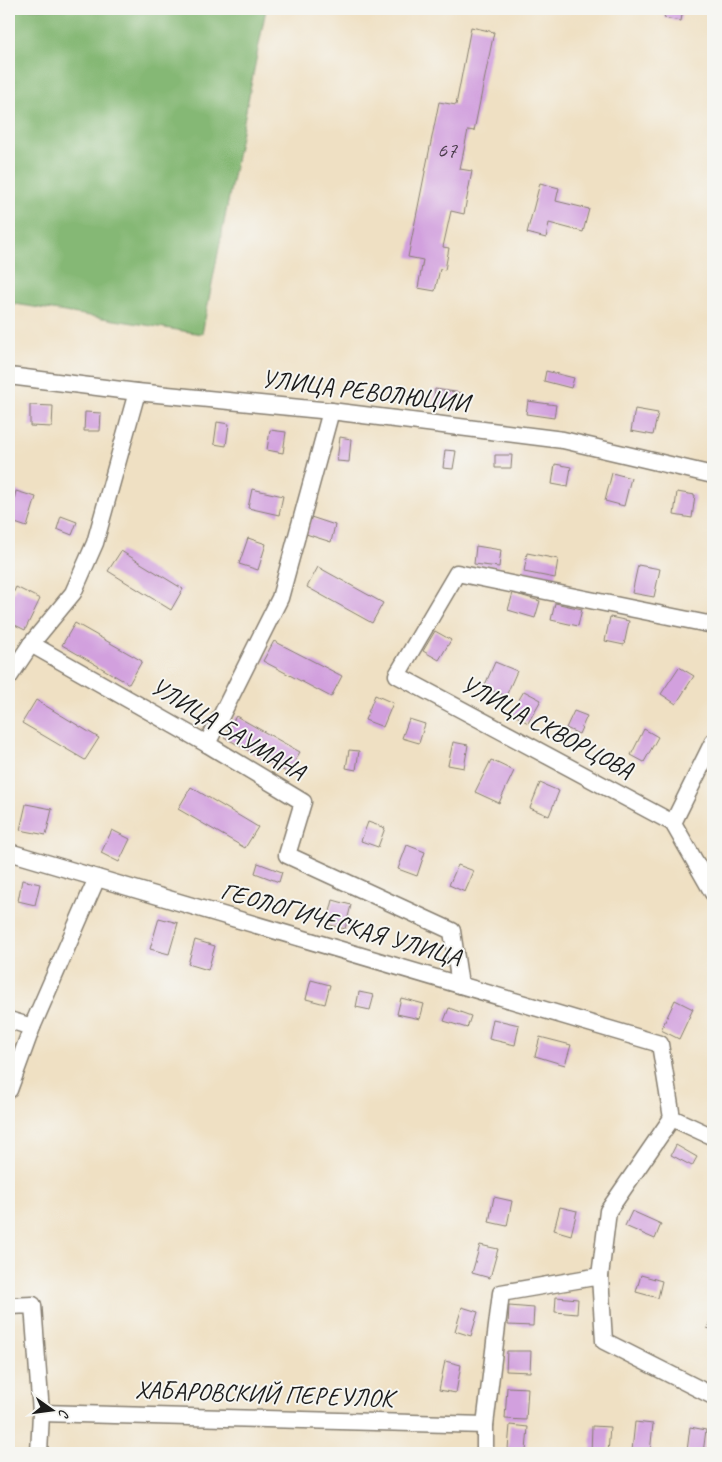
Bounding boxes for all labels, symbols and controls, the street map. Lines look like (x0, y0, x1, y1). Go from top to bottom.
house number: 67 (437, 136, 458, 164)
street label: УЛИЦА РЕВОЛЮЦИИ (260, 362, 475, 420)
street label: УЛИЦА СКВОРЦОВА (455, 668, 639, 786)
street label: УЛИЦА БАУМАНА (145, 670, 312, 789)
street label: ГЕОЛОГИЧЕСКАЯ УЛИЦА (217, 874, 466, 974)
street label: ХАБАРОВСКИЙ ПЕРЕУЛОК (135, 1374, 398, 1415)
north arrow (28, 1384, 78, 1434)
text: С (55, 1408, 73, 1420)

